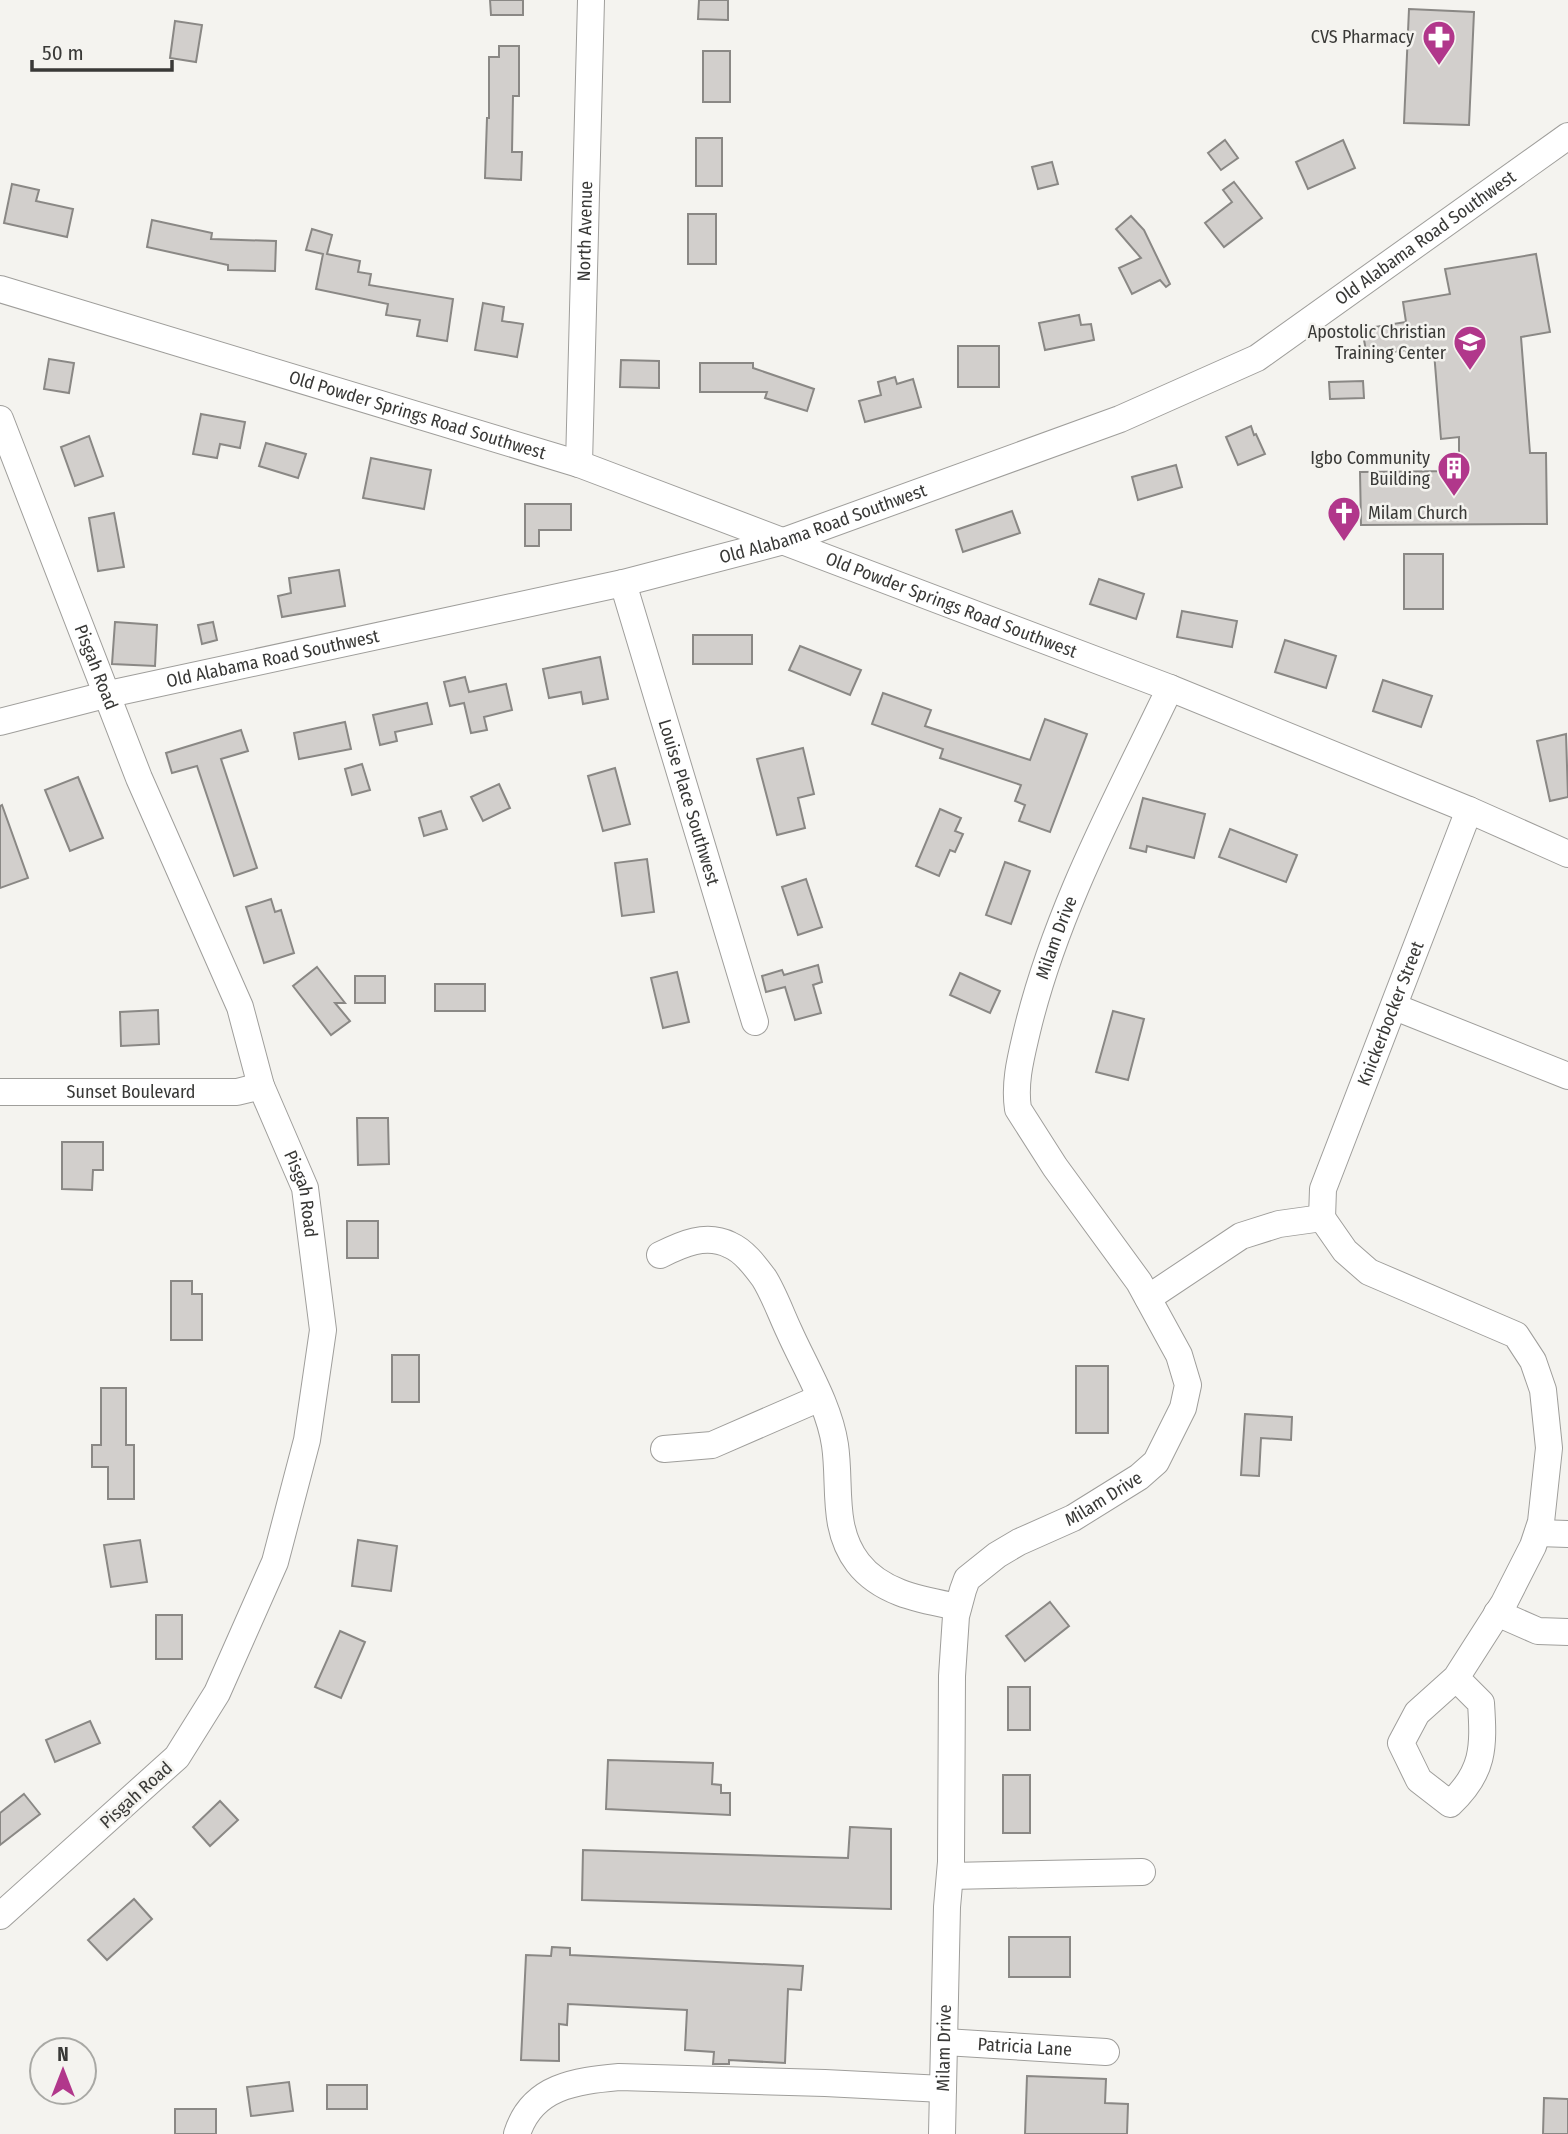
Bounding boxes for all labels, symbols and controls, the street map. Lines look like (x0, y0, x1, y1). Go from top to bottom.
pharmacy icon: CVS Pharmacy (1420, 18, 1458, 67)
place label: CVS Pharmacy (1311, 26, 1414, 48)
scale bar (32, 28, 172, 72)
text: 50 m (42, 40, 84, 66)
street label: Old Alabama Road Southwest (1331, 166, 1520, 310)
street label: North Avenue (573, 180, 597, 282)
place label: Apostolic Christian Training Center (1308, 321, 1447, 364)
school or university icon: Apostolic Christian Training Center (1451, 323, 1489, 372)
street label: Old Powder Springs Road Southwest (286, 366, 549, 464)
place label: Igbo Community Building (1310, 447, 1431, 490)
building icon: Igbo Community Building (1435, 449, 1473, 498)
street label: Old Alabama Road Southwest (717, 479, 930, 568)
church icon: Milam Church (1325, 494, 1363, 543)
place label: Milam Church (1368, 502, 1468, 524)
street label: Old Powder Springs Road Southwest (822, 547, 1080, 663)
street label: Pisgah Road (70, 621, 122, 713)
street label: Old Alabama Road Southwest (164, 625, 381, 692)
street label: Louise Place Southwest (654, 716, 724, 888)
street label: Milam Drive (1031, 893, 1082, 982)
street label: Knickerbocker Street (1353, 938, 1428, 1089)
street label: Sunset Boulevard (67, 1081, 195, 1103)
street label: Pisgah Road (279, 1147, 322, 1239)
street label: Milam Drive (1062, 1467, 1146, 1531)
street label: Pisgah Road (95, 1757, 177, 1833)
street label: Milam Drive (932, 2004, 956, 2092)
street label: Patricia Lane (977, 2033, 1073, 2061)
north arrow (28, 2036, 98, 2106)
text: N (57, 2043, 69, 2066)

